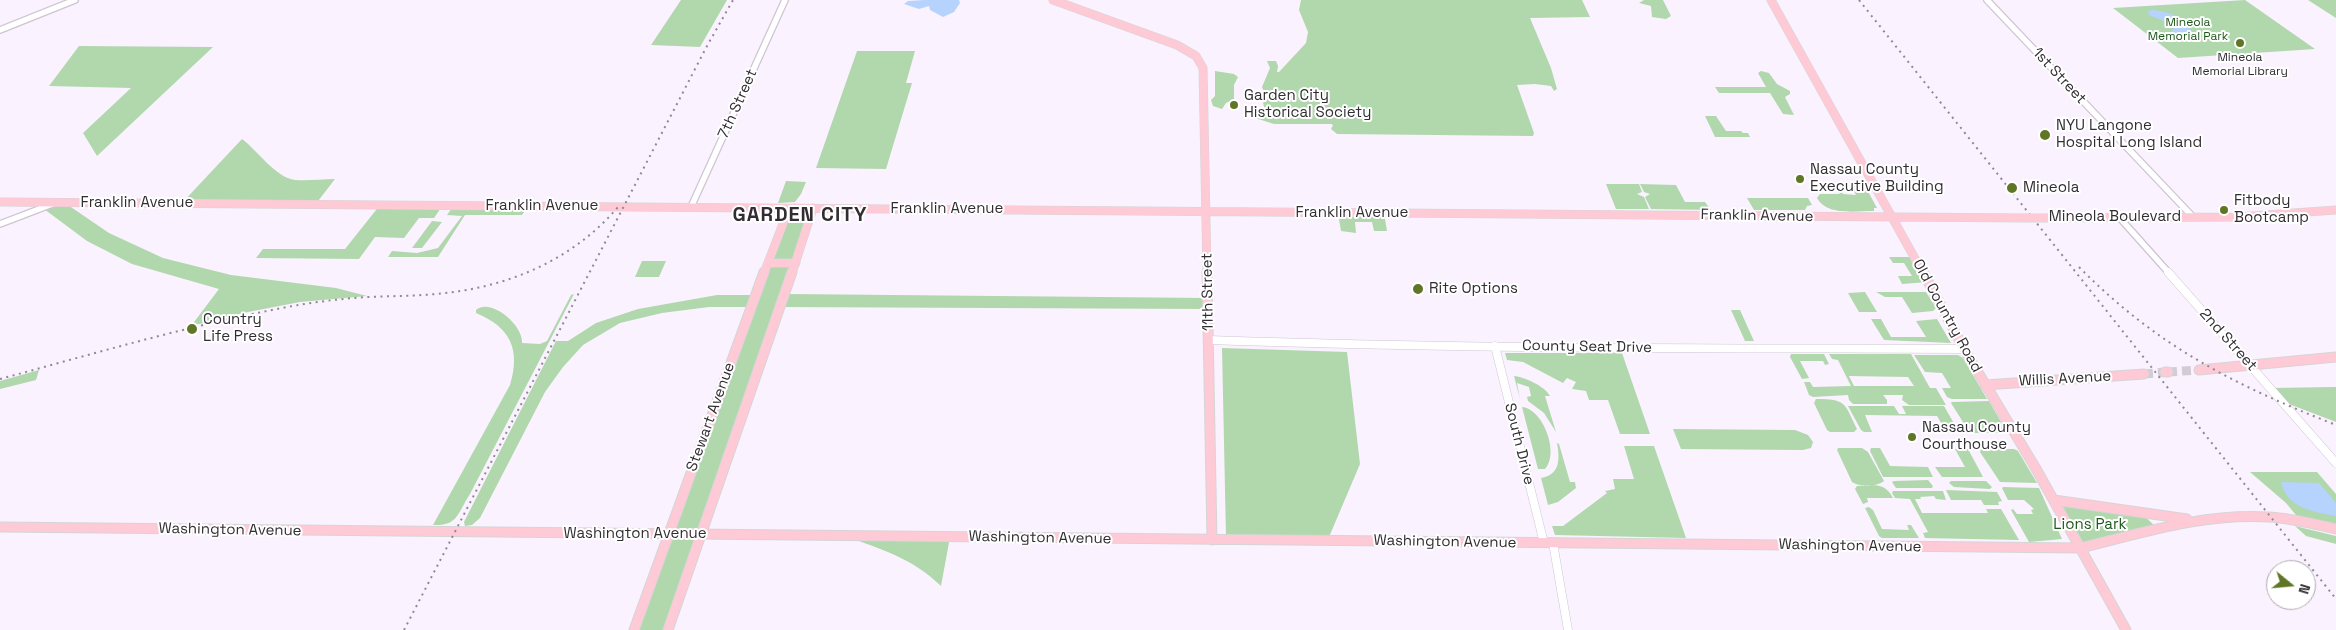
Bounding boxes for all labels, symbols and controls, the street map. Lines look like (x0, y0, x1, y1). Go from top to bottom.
park label: Mineola Memorial Park (2148, 16, 2228, 44)
marker: Mineola Memorial Library (2234, 37, 2246, 49)
street label: 1st Street (2028, 44, 2090, 108)
place label: Mineola Memorial Library (2192, 51, 2288, 79)
street label: 7th Street (715, 66, 761, 142)
place label: Garden City Historical Society (1244, 87, 1371, 122)
marker: Garden City Historical Society (1228, 99, 1240, 111)
place label: NYU Langone Hospital Long Island (2056, 117, 2202, 152)
marker: NYU Langone Hospital Long Island (2038, 128, 2052, 142)
place label: Nassau County Executive Building (1810, 161, 1944, 196)
marker: Nassau County Executive Building (1794, 173, 1806, 185)
place label: Mineola (2023, 179, 2079, 197)
marker: Mineola (2005, 181, 2019, 195)
place label: Fitbody Bootcamp (2234, 192, 2309, 227)
street label: Franklin Avenue (81, 194, 193, 212)
street label: Franklin Avenue (486, 197, 598, 215)
street label: Franklin Avenue (891, 200, 1003, 218)
district label: GARDEN CITY (731, 204, 869, 228)
street label: Franklin Avenue (1296, 204, 1408, 222)
marker: Fitbody Bootcamp (2218, 204, 2230, 216)
street label: Franklin Avenue (1700, 206, 1814, 226)
street label: Mineola Boulevard (2049, 208, 2181, 226)
street label: 11th Street (1198, 253, 1218, 331)
street label: Old Country Road (1908, 256, 1986, 376)
place label: Rite Options (1429, 280, 1518, 298)
marker: Rite Options (1411, 282, 1425, 296)
street label: 2nd Street (2195, 305, 2261, 375)
place label: Country Life Press (203, 311, 273, 346)
marker: Country Life Press (185, 322, 199, 336)
street label: County Seat Drive (1522, 337, 1652, 357)
street label: Stewart Avenue (683, 360, 739, 474)
street label: Willis Avenue (2018, 368, 2112, 390)
street label: South Drive (1500, 401, 1538, 487)
place label: Nassau County Courthouse (1922, 419, 2031, 454)
marker: Nassau County Courthouse (1906, 431, 1918, 443)
park label: Lions Park (2053, 516, 2127, 534)
street label: Washington Avenue (158, 520, 302, 540)
street label: Washington Avenue (563, 525, 707, 543)
street label: Washington Avenue (968, 528, 1112, 548)
street label: Washington Avenue (1373, 532, 1517, 552)
street label: Washington Avenue (1778, 536, 1922, 556)
north arrow (2266, 560, 2316, 610)
text: N (2294, 582, 2314, 596)

